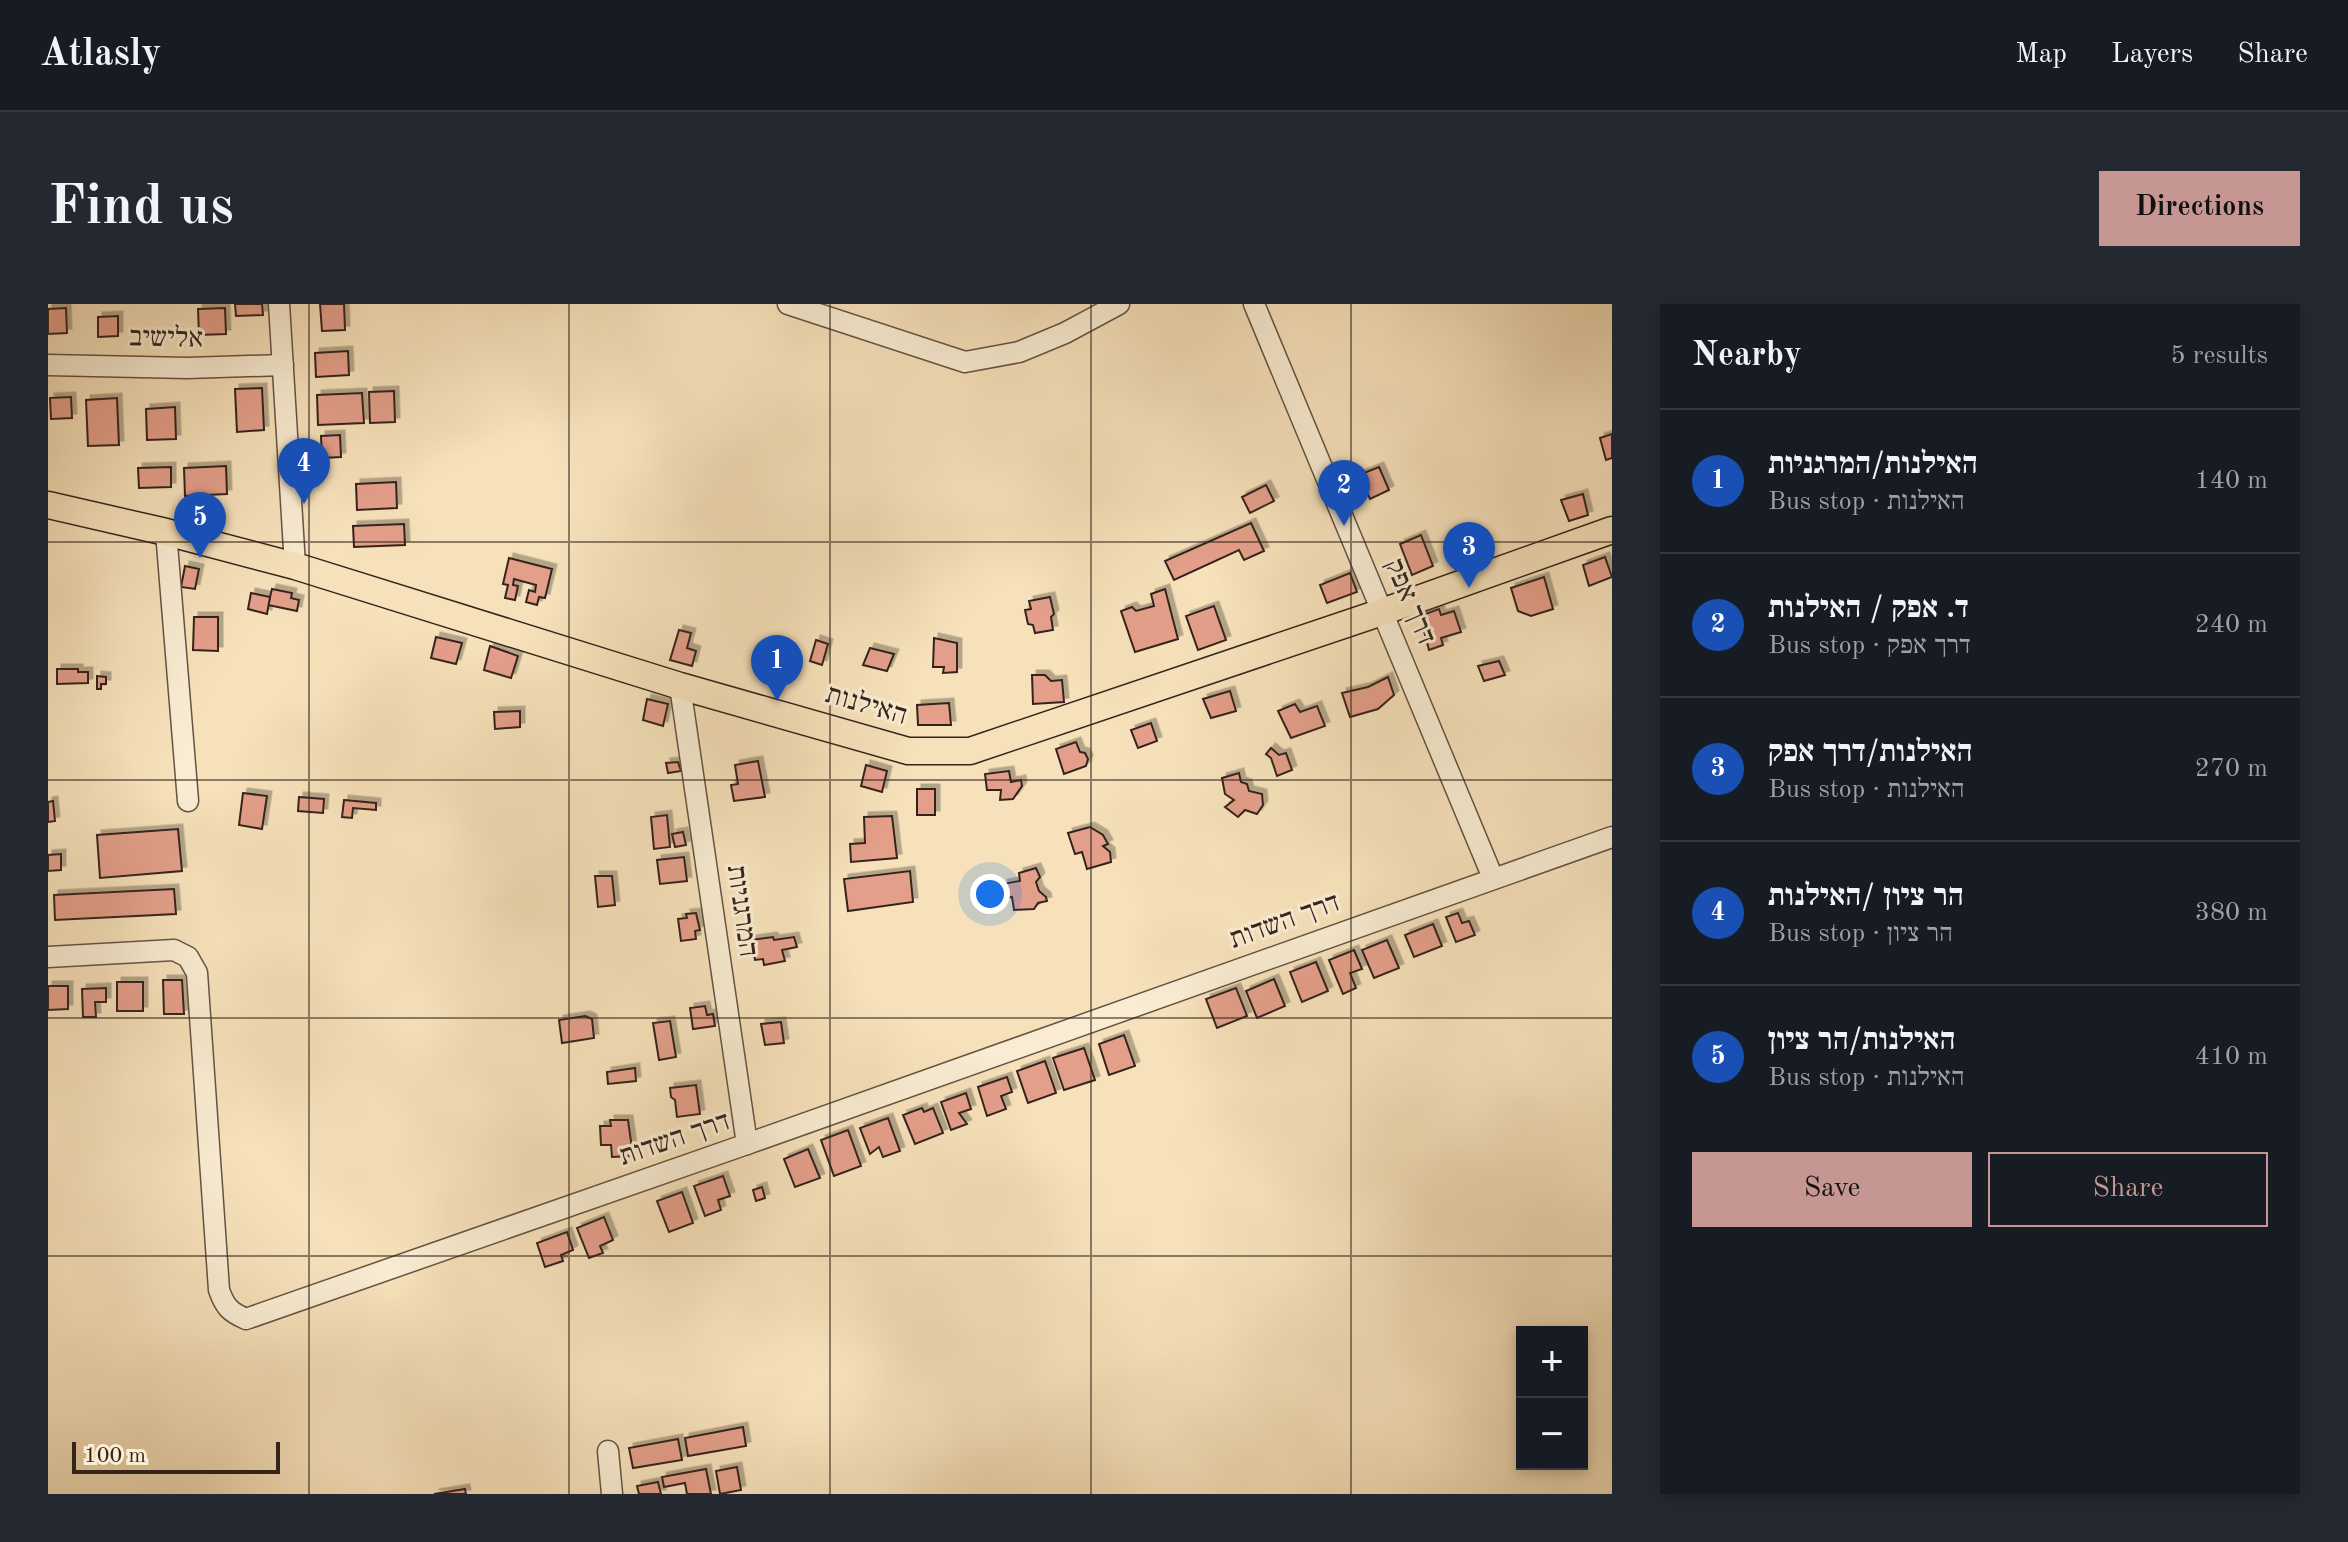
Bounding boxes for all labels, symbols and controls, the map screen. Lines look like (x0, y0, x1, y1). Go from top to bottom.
text: Atlasly (40, 36, 161, 74)
text: Map (2015, 41, 2067, 69)
text: Layers (2111, 41, 2193, 69)
text: Share (2237, 41, 2308, 69)
button: Directions (2099, 171, 2300, 246)
text: Find us (48, 180, 234, 236)
street label: אלישיב (129, 322, 203, 354)
text: Nearby (1692, 339, 1802, 373)
text: 5 results (2170, 343, 2268, 369)
pin: 4 (278, 438, 330, 504)
text: האילנות/המרגניות (1768, 450, 1978, 480)
pin: 2 (1318, 460, 1370, 526)
text: 1 (1710, 468, 1726, 494)
text: 140 m (2195, 468, 2268, 494)
text: Bus stop · האילנות (1768, 489, 1965, 515)
pin: 5 (174, 492, 226, 558)
pin: 3 (1443, 522, 1495, 588)
street label: דרך אפק (1379, 555, 1439, 649)
text: ד. אפק / האילנות (1768, 594, 1969, 624)
text: 2 (1710, 612, 1726, 638)
text: 240 m (2195, 612, 2268, 638)
text: Bus stop · דרך אפק (1768, 633, 1971, 659)
pin: 1 (751, 635, 803, 701)
street label: האילנות (822, 679, 911, 731)
text: האילנות/דרך אפק (1768, 738, 1972, 768)
text: 3 (1710, 756, 1726, 782)
text: 270 m (2195, 756, 2268, 782)
text: Bus stop · האילנות (1768, 777, 1965, 803)
street label: המרגניות (721, 863, 761, 959)
your location (970, 874, 1010, 914)
text: הר ציון /האילנות (1768, 882, 1964, 912)
street label: דרך השדות (1226, 889, 1344, 955)
text: 4 (1710, 900, 1726, 926)
text: 380 m (2195, 900, 2268, 926)
text: Bus stop · הר ציון (1768, 921, 1953, 947)
text: האילנות/הר ציון (1768, 1026, 1955, 1056)
text: 5 (1710, 1044, 1726, 1070)
text: 410 m (2195, 1044, 2268, 1070)
text: Bus stop · האילנות (1768, 1065, 1965, 1091)
street label: דרך השדות (616, 1108, 734, 1172)
button: Save (1692, 1152, 1972, 1227)
button: Share (1988, 1152, 2268, 1227)
map controls (1516, 1326, 1588, 1470)
button: + (1516, 1326, 1588, 1398)
button: − (1516, 1398, 1588, 1470)
scale bar (72, 1438, 280, 1474)
text: 100 m (84, 1445, 146, 1467)

